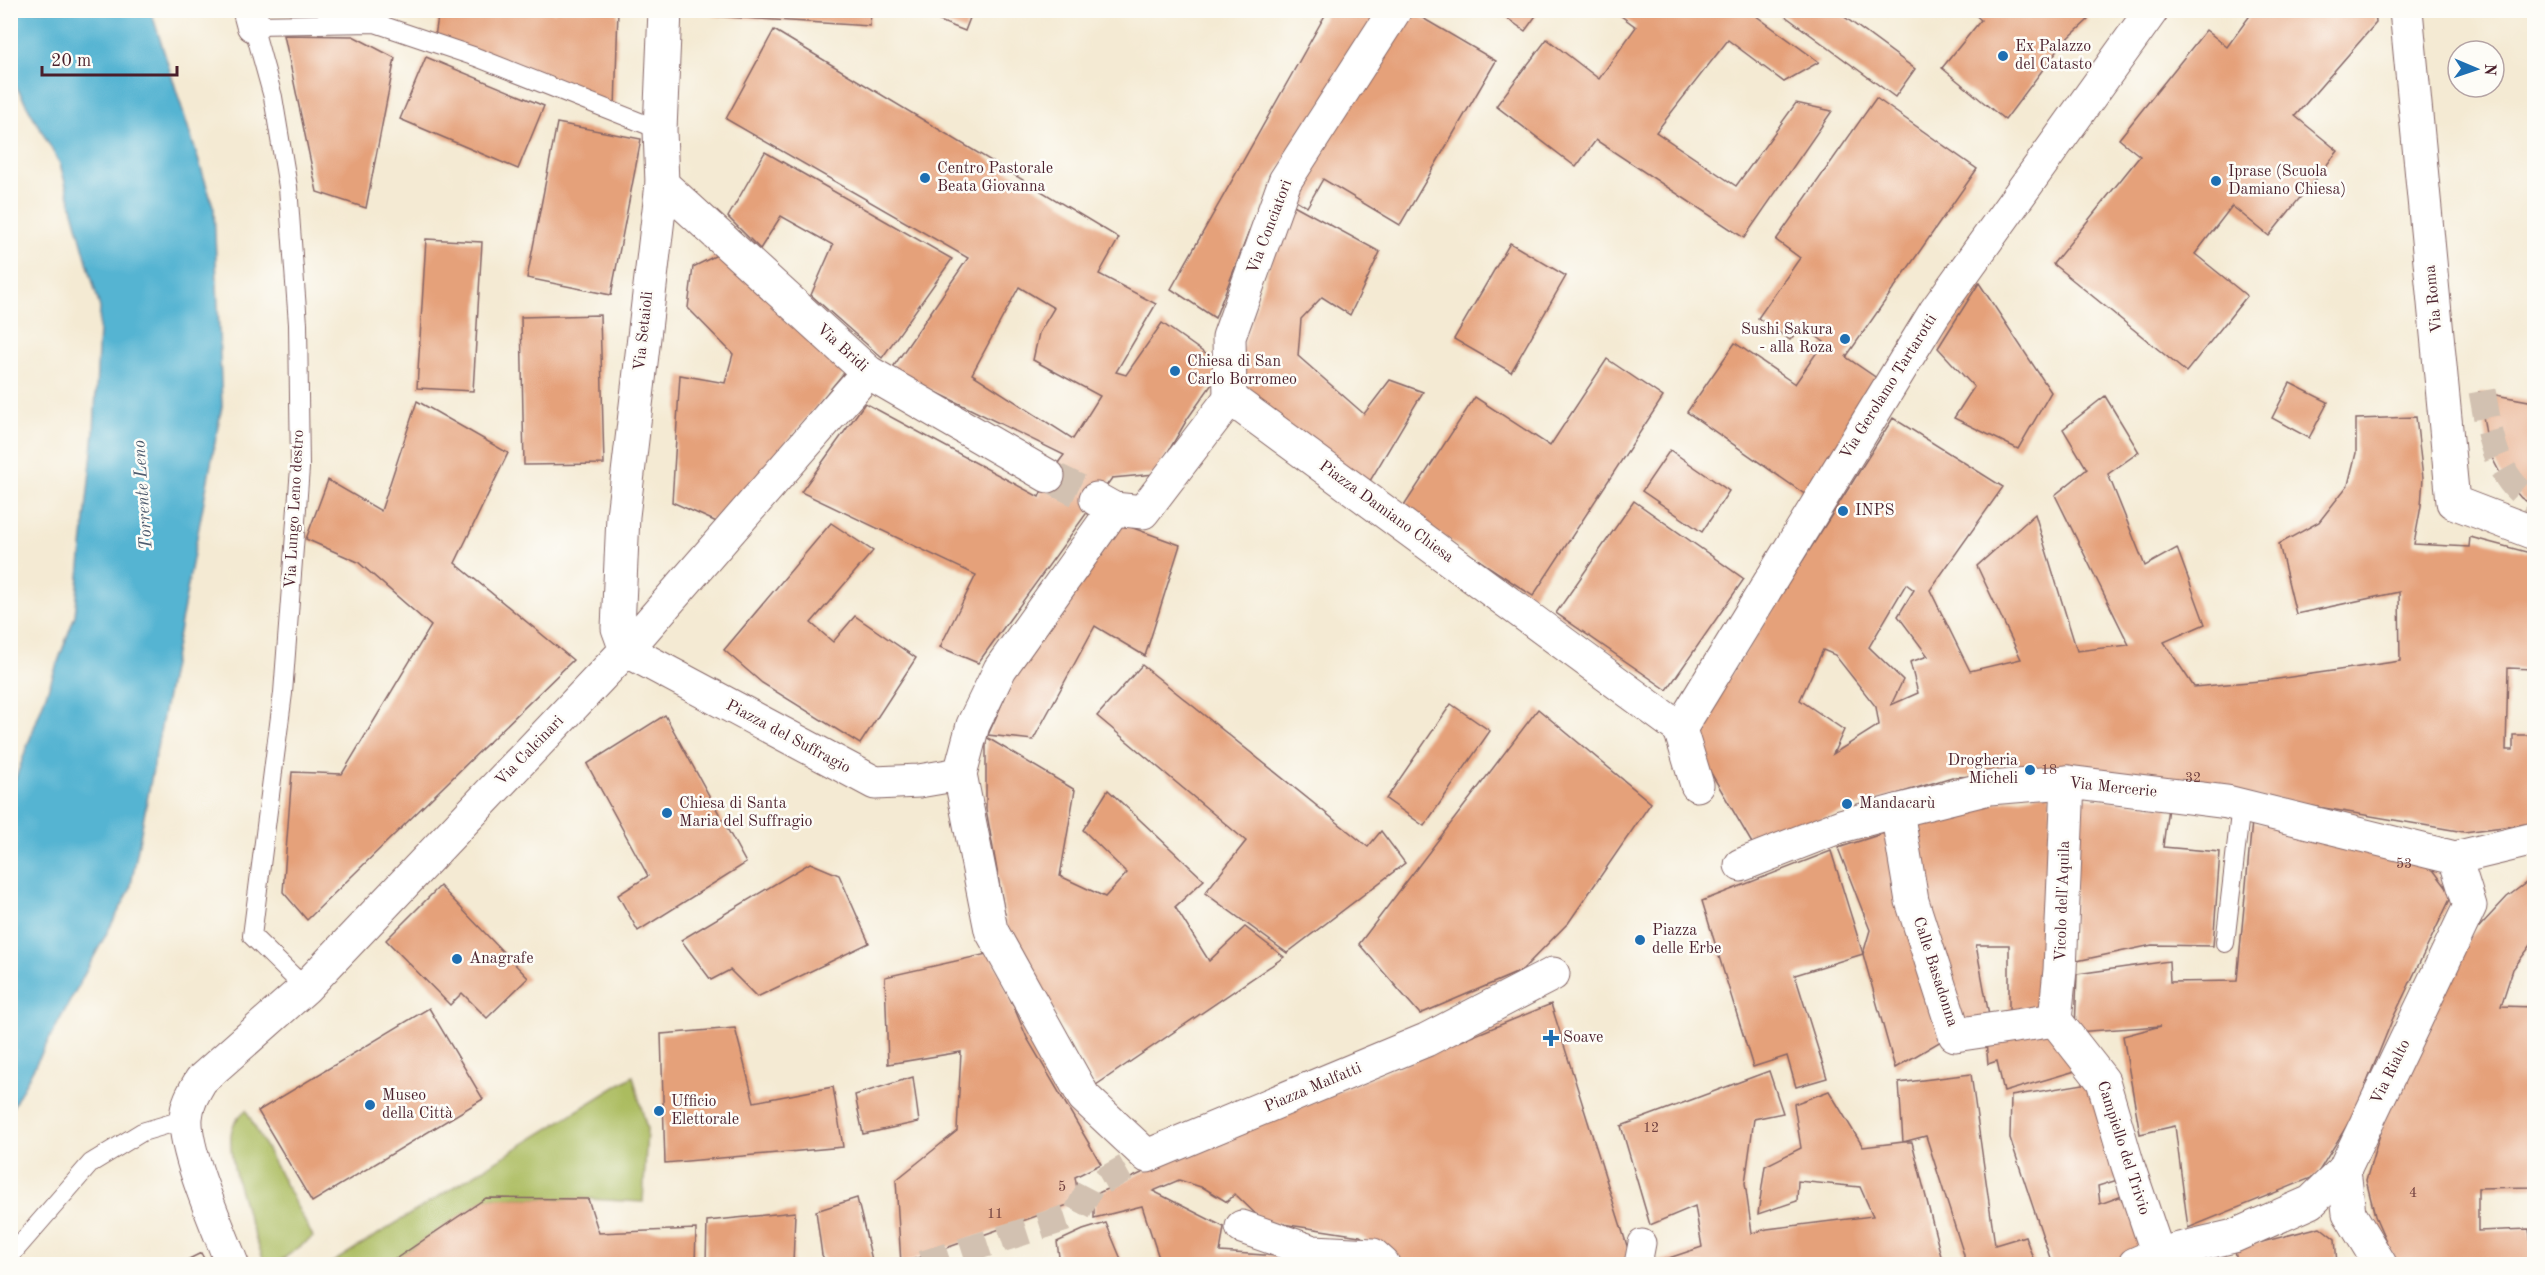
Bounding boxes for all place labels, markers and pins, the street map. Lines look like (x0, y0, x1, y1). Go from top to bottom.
place label: Ex Palazzo del Catasto (2015, 39, 2092, 73)
marker: Ex Palazzo del Catasto (1996, 49, 2010, 63)
place label: Centro Pastorale Beata Giovanna (937, 161, 1053, 195)
place label: Iprase (Scuola Damiano Chiesa) (2228, 163, 2346, 198)
marker: Centro Pastorale Beata Giovanna (918, 171, 932, 185)
marker: Iprase (Scuola Damiano Chiesa) (2209, 174, 2223, 188)
place label: Sushi Sakura - alla Roza (1741, 322, 1833, 356)
marker: Sushi Sakura - alla Roza (1838, 332, 1852, 346)
place label: Chiesa di San Carlo Borromeo (1187, 354, 1297, 388)
marker: Chiesa di San Carlo Borromeo (1168, 364, 1182, 378)
place label: INPS (1855, 503, 1895, 519)
marker: INPS (1836, 504, 1850, 518)
place label: Drogheria Micheli (1948, 753, 2018, 787)
marker: Drogheria Micheli (2023, 763, 2037, 777)
place label: Chiesa di Santa Maria del Suffragio (679, 796, 813, 830)
place label: Mandacarù (1859, 796, 1936, 812)
marker: Mandacarù (1840, 797, 1854, 811)
marker: Chiesa di Santa Maria del Suffragio (660, 806, 674, 820)
place label: Piazza delle Erbe (1652, 923, 1721, 957)
marker: Piazza delle Erbe (1633, 933, 1647, 947)
place label: Anagrafe (469, 951, 534, 967)
marker: Anagrafe (450, 952, 464, 966)
place label: Soave (1563, 1030, 1603, 1046)
marker: Soave (1544, 1031, 1558, 1045)
place label: Museo della Città (382, 1088, 453, 1122)
place label: Ufficio Elettorale (671, 1094, 739, 1128)
marker: Museo della Città (363, 1098, 377, 1112)
marker: Ufficio Elettorale (652, 1104, 666, 1118)

